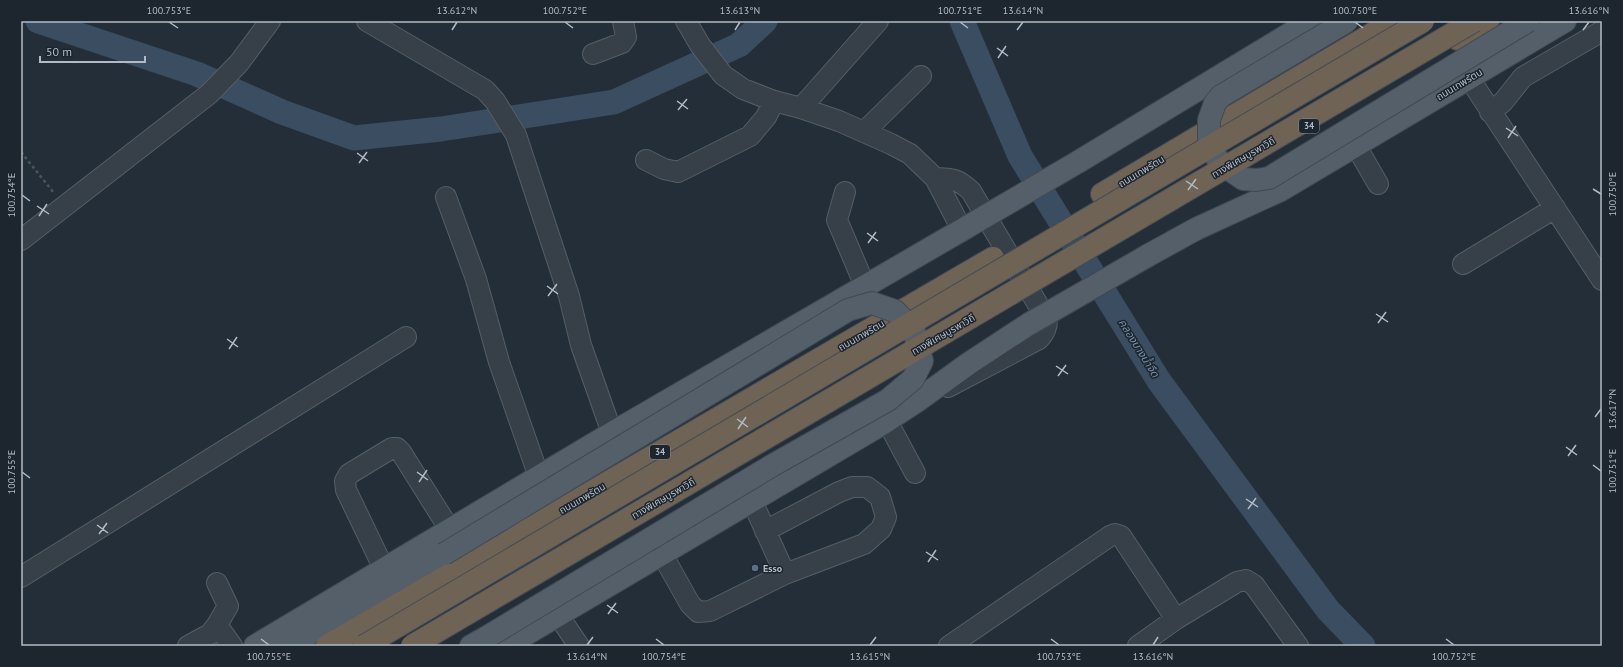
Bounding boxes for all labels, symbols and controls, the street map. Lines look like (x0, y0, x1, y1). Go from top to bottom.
text: 100.753°E (147, 4, 191, 17)
text: 13.612°N (437, 4, 477, 17)
text: 100.752°E (543, 4, 587, 17)
text: 13.613°N (720, 4, 760, 17)
text: 100.751°E (938, 4, 982, 17)
text: 13.614°N (1003, 4, 1043, 17)
text: 100.750°E (1333, 4, 1377, 17)
text: 13.616°N (1569, 4, 1609, 17)
scale bar (40, 38, 145, 64)
text: 50 m (46, 44, 72, 59)
street label: ถนนเทพรัตน (1434, 66, 1485, 103)
road number: 34 (1299, 119, 1319, 133)
street label: ทางพิเศษบูรพาวิถี (1209, 134, 1277, 181)
street label: ถนนเทพรัตน (1116, 153, 1167, 190)
text: 100.750°E (1606, 172, 1619, 216)
text: 100.754°E (5, 173, 18, 217)
street label: ทางพิเศษบูรพาวิถี (909, 311, 977, 358)
water label: คลองบางน้ำจืด (1116, 316, 1164, 381)
street label: ถนนเทพรัตน (836, 317, 887, 354)
text: 13.617°N (1606, 389, 1619, 429)
road number: 34 (650, 445, 670, 459)
text: 100.751°E (1606, 449, 1619, 493)
text: 100.755°E (5, 450, 18, 494)
street label: ทางพิเศษบูรพาวิถี (629, 475, 697, 522)
street label: ถนนเทพรัตน (557, 480, 608, 517)
place label: Esso (763, 562, 783, 575)
marker: Esso (750, 563, 760, 573)
text: 100.755°E (247, 650, 291, 663)
text: 13.614°N (567, 650, 607, 663)
text: 100.754°E (642, 650, 686, 663)
text: 13.615°N (850, 650, 890, 663)
text: 100.753°E (1037, 650, 1081, 663)
text: 13.616°N (1133, 650, 1173, 663)
text: 100.752°E (1432, 650, 1476, 663)

